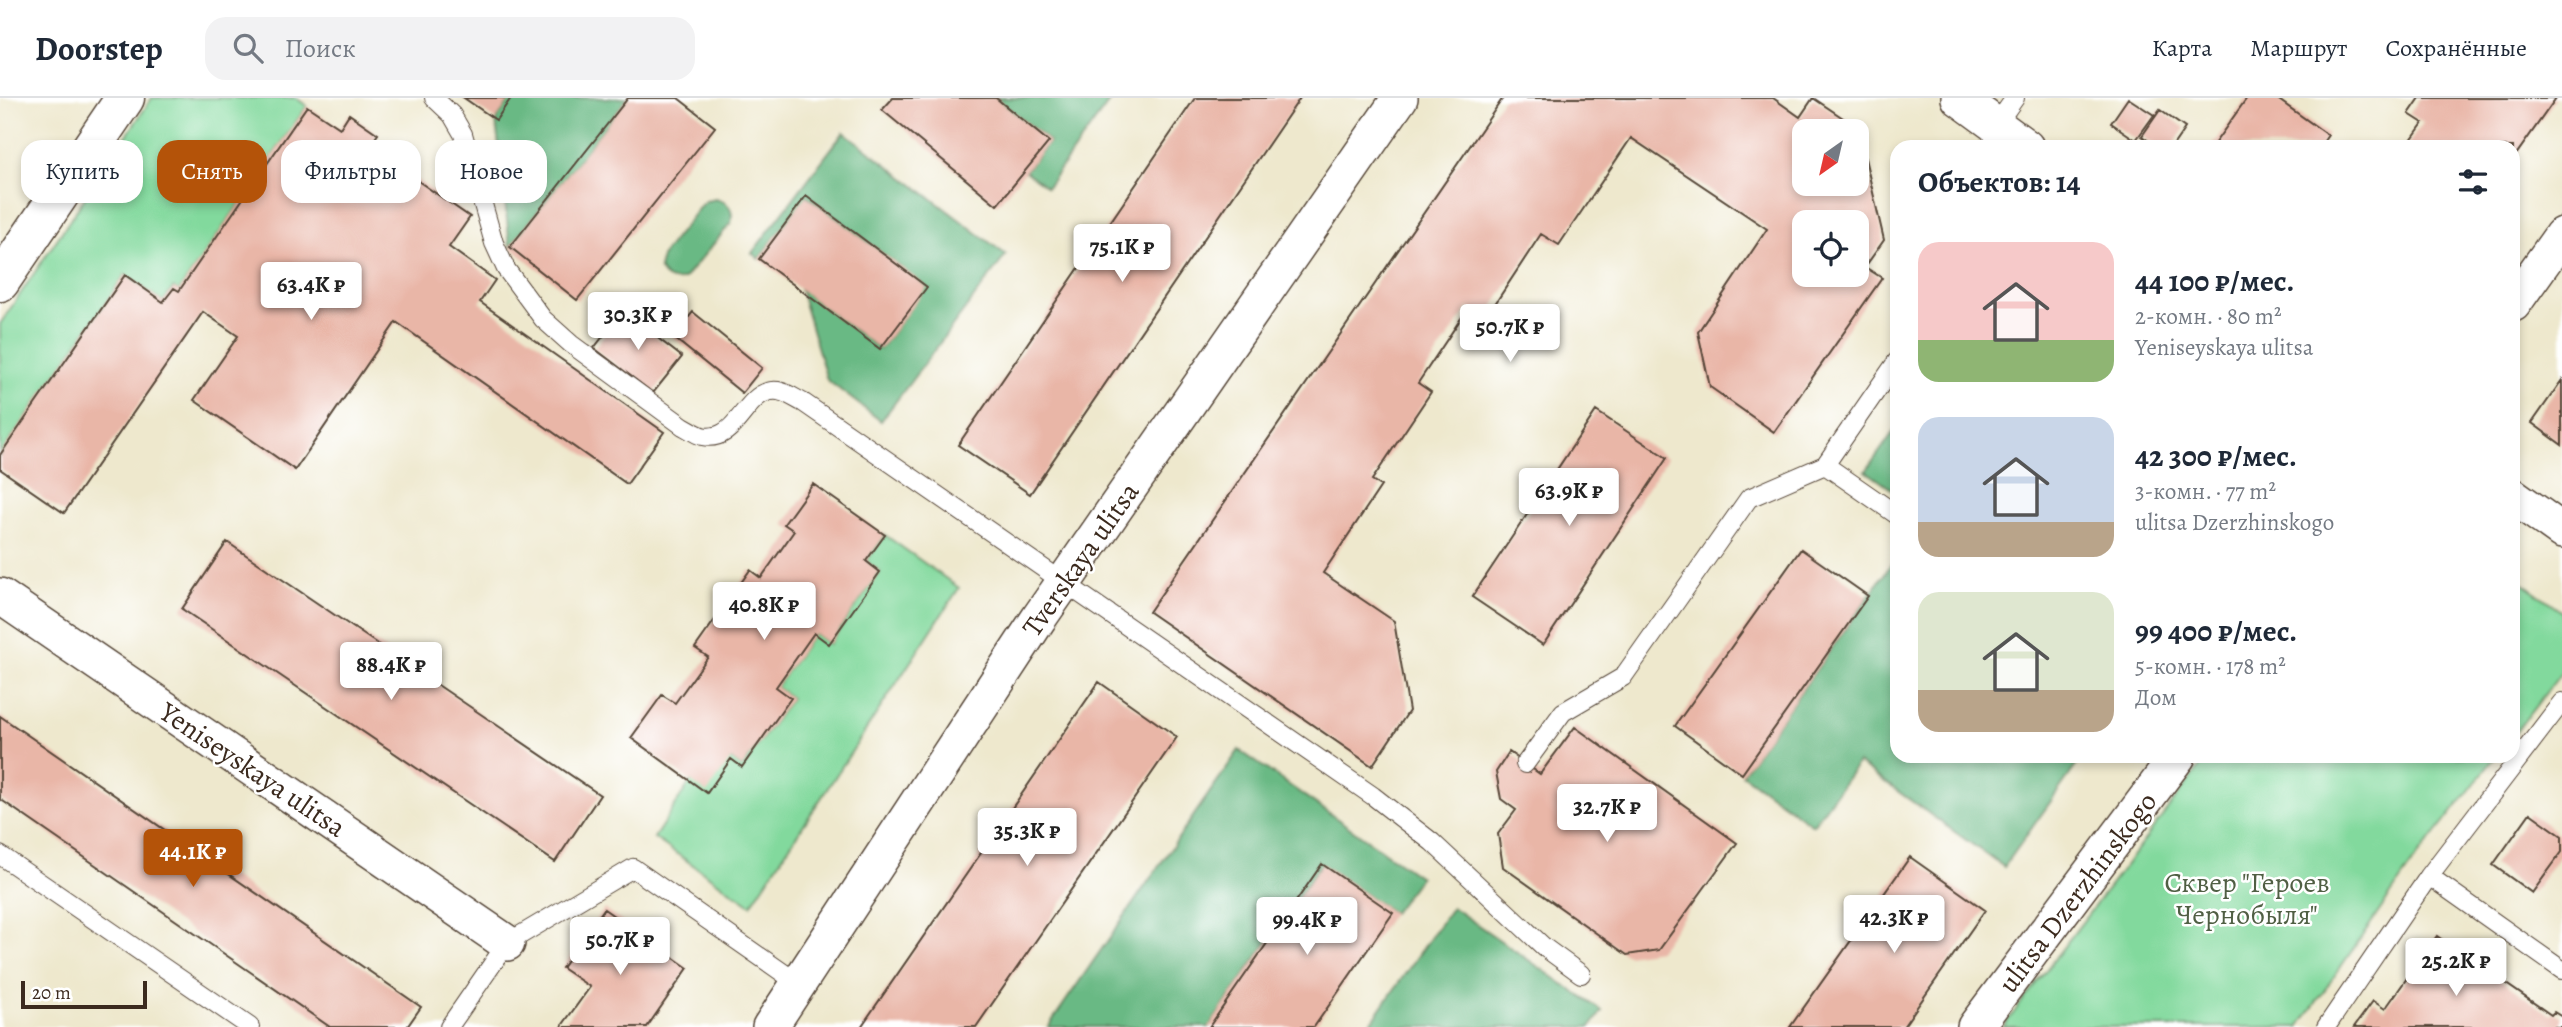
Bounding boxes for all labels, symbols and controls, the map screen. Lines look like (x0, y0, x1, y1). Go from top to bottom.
search box (205, 17, 695, 80)
text: Doorstep (35, 26, 163, 71)
icon: search (229, 29, 267, 67)
text: Поиск (285, 31, 356, 66)
text: Карта (2152, 32, 2212, 64)
text: Маршрут (2250, 32, 2348, 64)
text: Сохранённые (2386, 32, 2527, 64)
north arrow (1792, 119, 1869, 196)
map controls (1792, 119, 1869, 287)
chip: Купить (21, 140, 143, 203)
chip: Снять (157, 140, 267, 203)
chip: Фильтры (281, 140, 421, 203)
chip: Новое (435, 140, 547, 203)
text: Объектов: 14 (1918, 162, 2080, 202)
icon: filters (2454, 163, 2492, 201)
button: locate (1792, 210, 1869, 287)
pin: 75.1K ₽ (1057, 225, 1187, 284)
text: 75.1K ₽ (1090, 231, 1155, 262)
text: 44 100 ₽/мес. (2135, 261, 2294, 301)
pin: 63.4K ₽ (246, 262, 376, 322)
text: 63.4K ₽ (277, 269, 345, 300)
icon: home (1974, 270, 2058, 354)
pin: 30.3K ₽ (573, 292, 703, 352)
text: 30.3K ₽ (604, 299, 672, 330)
text: 2-комн. · 80 m² (2135, 301, 2281, 332)
pin: 50.7K ₽ (1445, 304, 1575, 364)
text: 50.7K ₽ (1476, 311, 1544, 342)
text: Yeniseyskaya ulitsa (2135, 332, 2313, 363)
text: 42 300 ₽/мес. (2135, 436, 2297, 476)
icon: home (1974, 445, 2058, 529)
pin: 63.9K ₽ (1504, 468, 1634, 528)
street label: Tverskaya ulitsa (1014, 475, 1148, 644)
text: 63.9K ₽ (1535, 475, 1603, 506)
text: 3-комн. · 77 m² (2135, 476, 2276, 507)
text: ulitsa Dzerzhinskogo (2135, 507, 2334, 538)
pin: 40.8K ₽ (699, 582, 829, 642)
text: 40.8K ₽ (729, 589, 799, 620)
text: 99 400 ₽/мес. (2135, 611, 2297, 651)
icon: home (1974, 620, 2058, 704)
pin: 88.4K ₽ (326, 642, 456, 702)
text: 88.4K ₽ (356, 649, 426, 680)
text: 5-комн. · 178 m² (2135, 651, 2286, 682)
text: Дом (2135, 682, 2177, 713)
street label: Yeniseyskaya ulitsa (151, 693, 353, 846)
pin: 32.7K ₽ (1542, 784, 1672, 844)
street label: ulitsa Dzerzhinskogo (1990, 784, 2166, 1001)
text: 32.7K ₽ (1573, 791, 1641, 822)
pin: 35.3K ₽ (962, 808, 1092, 868)
text: 35.3K ₽ (994, 815, 1060, 846)
pin: 44.1K ₽ (128, 830, 258, 889)
text: 44.1K ₽ (160, 836, 226, 867)
park label: Сквер "Героев Чернобыля" (2164, 864, 2330, 934)
pin: 42.3K ₽ (1829, 896, 1959, 955)
pin: 99.4K ₽ (1242, 898, 1372, 957)
text: 42.3K ₽ (1860, 902, 1928, 933)
text: 99.4K ₽ (1272, 904, 1342, 935)
pin: 50.7K ₽ (555, 918, 685, 977)
text: 50.7K ₽ (586, 924, 654, 955)
pin: 25.2K ₽ (2391, 939, 2521, 998)
text: 25.2K ₽ (2421, 945, 2491, 976)
scale bar (21, 978, 147, 1010)
text: 20 m (32, 980, 71, 1006)

